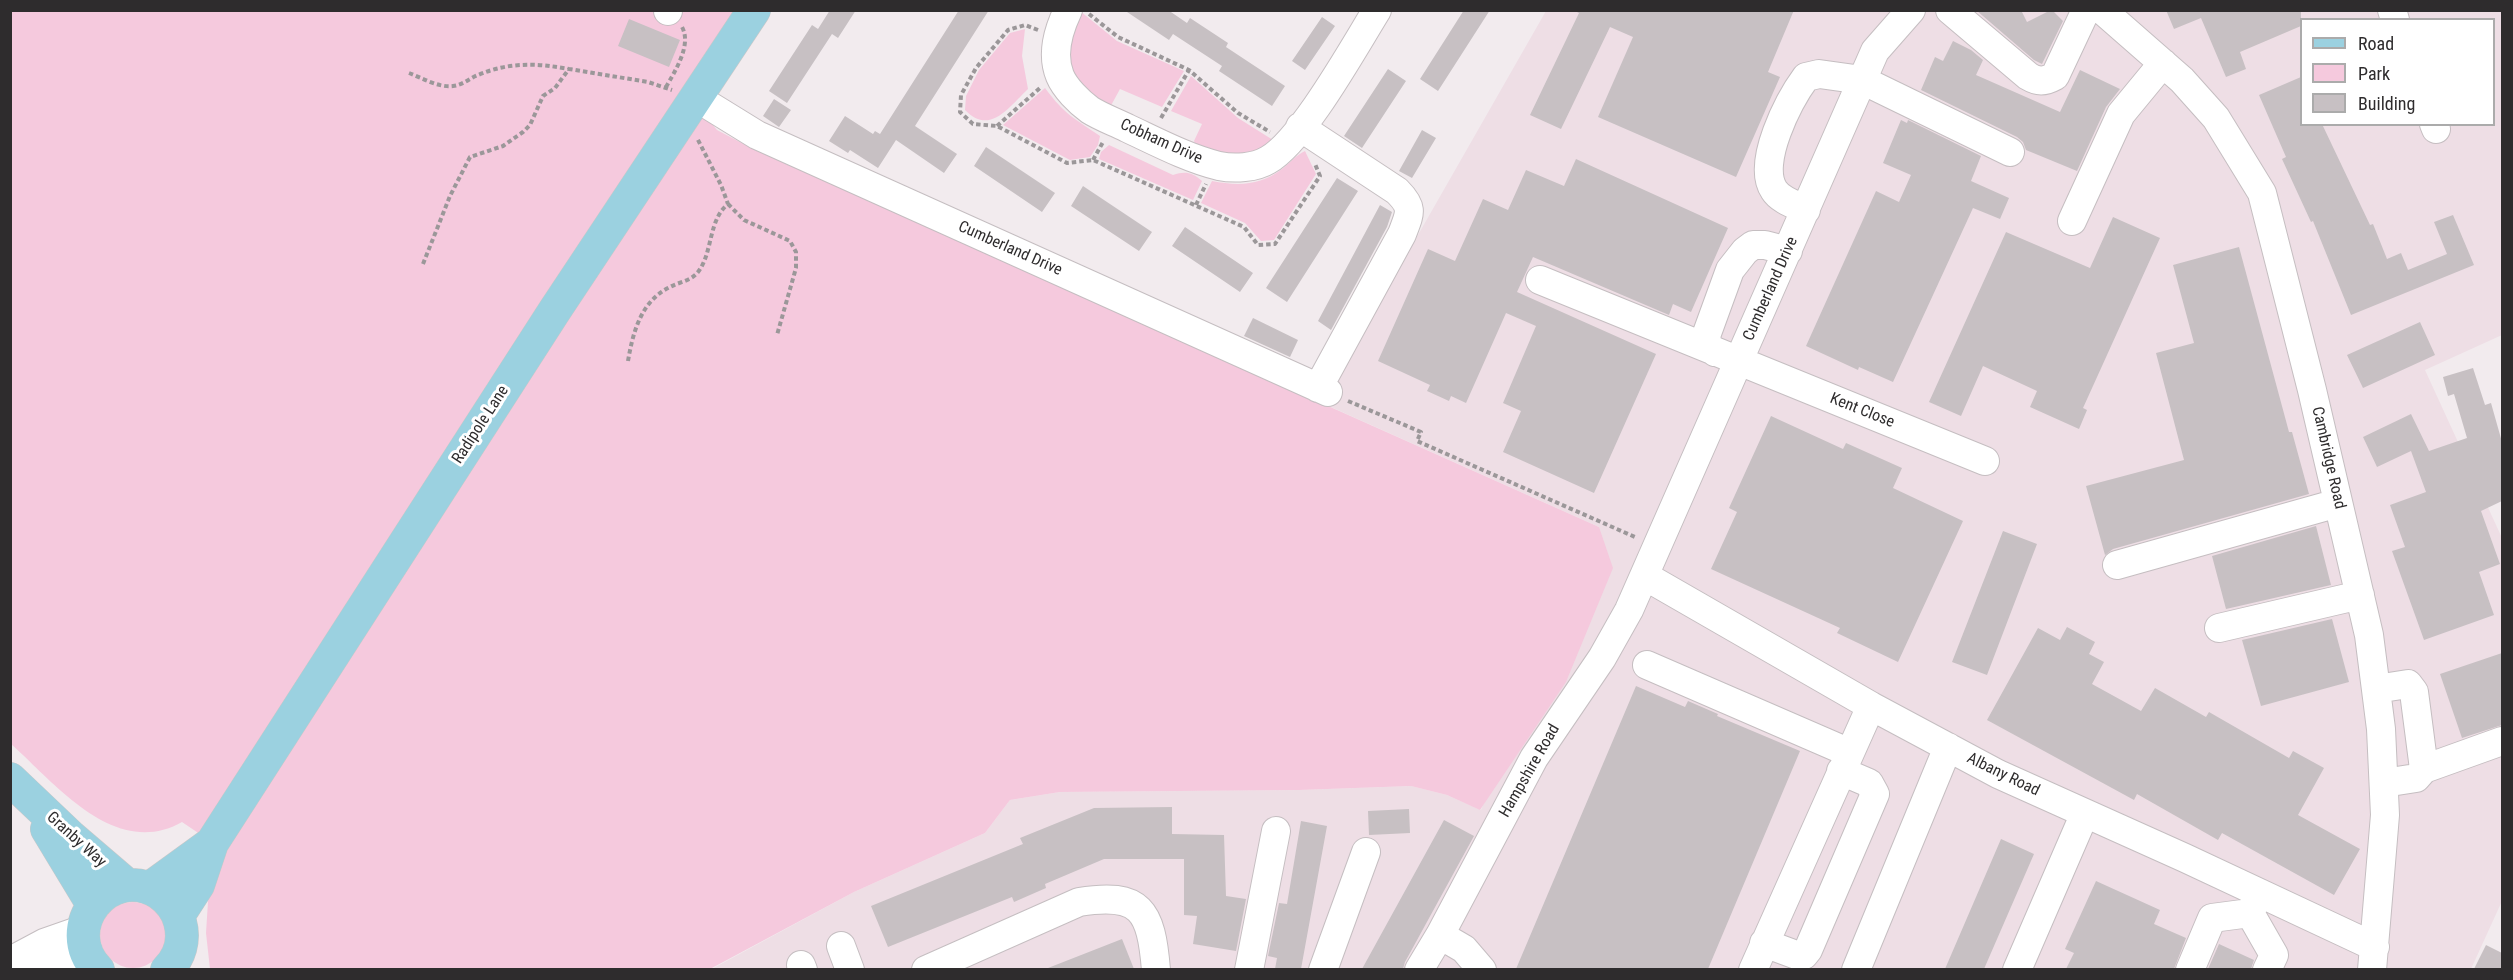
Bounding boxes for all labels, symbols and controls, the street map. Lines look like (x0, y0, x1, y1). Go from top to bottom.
legend (2300, 18, 2495, 126)
text: Road (2358, 33, 2394, 54)
text: Park (2358, 63, 2390, 84)
text: Building (2358, 93, 2415, 114)
street label: Cobham Drive (1117, 115, 1205, 169)
street label: Cumberland Drive (955, 218, 1065, 280)
street label: Cumberland Drive (1740, 234, 1802, 344)
street label: Radipole Lane (449, 382, 513, 468)
street label: Kent Close (1827, 389, 1897, 433)
street label: Cambridge Road (2307, 405, 2349, 511)
street label: Hampshire Road (1496, 721, 1564, 821)
street label: Albany Road (1963, 749, 2043, 801)
street label: Granby Way (42, 808, 110, 872)

